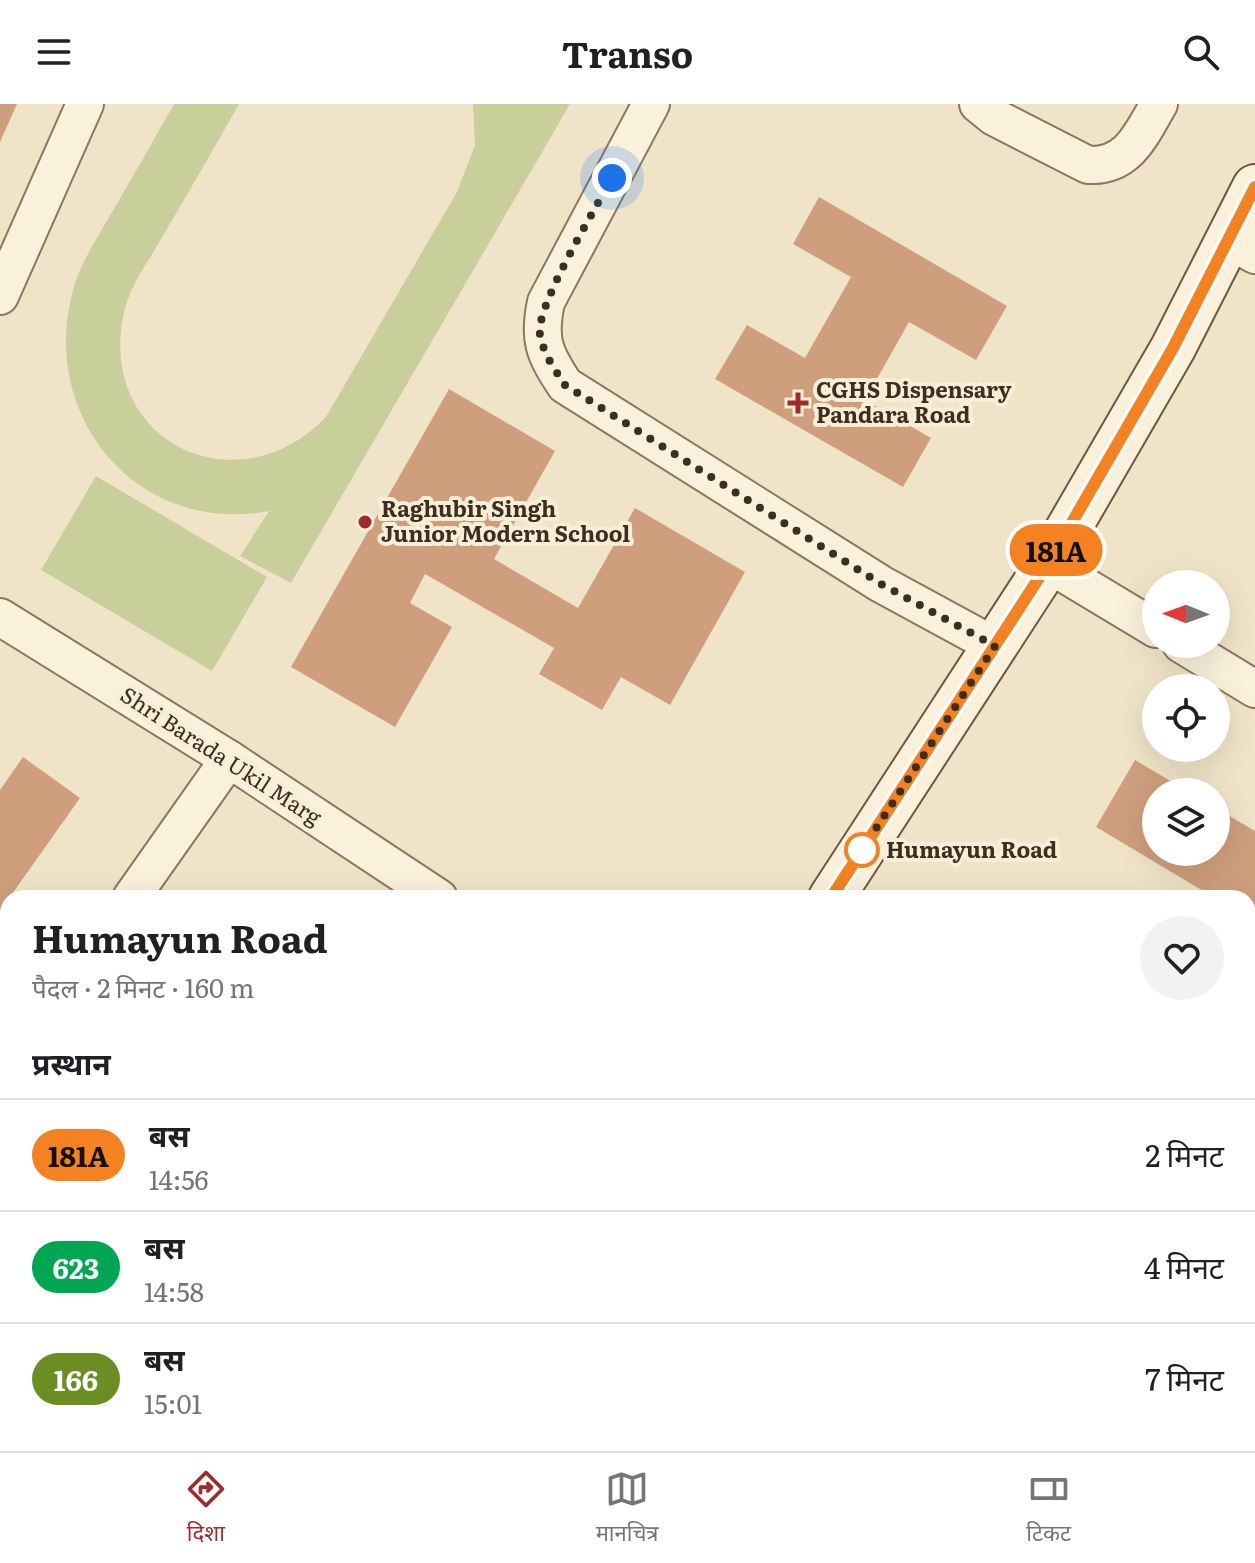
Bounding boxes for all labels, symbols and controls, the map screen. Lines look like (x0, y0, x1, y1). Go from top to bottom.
text: Transo (562, 26, 693, 79)
icon: menu (32, 30, 76, 74)
icon: search (1179, 30, 1223, 74)
your location (592, 158, 632, 198)
place label: CGHS Dispensary Pandara Road (816, 372, 1012, 430)
marker: CGHS Dispensary Pandara Road (787, 392, 809, 414)
place label: Raghubir Singh Junior Modern School (381, 491, 630, 549)
marker: Raghubir Singh Junior Modern School (356, 513, 374, 531)
line badge: 181A (1000, 524, 1112, 576)
text: 181A (1026, 529, 1086, 571)
north arrow (1142, 570, 1230, 658)
map controls (1142, 570, 1230, 866)
button: locate (1142, 674, 1230, 762)
street label: Shri Barada Ukil Marg (115, 677, 329, 833)
button: layers (1142, 778, 1230, 866)
place label: Humayun Road (886, 832, 1057, 865)
marker: Humayun Road (845, 833, 879, 867)
text: Humayun Road (32, 908, 328, 965)
button: heart (1140, 916, 1224, 1000)
text: पैदल · 2 मिनट · 160 m (32, 967, 255, 1006)
text: प्रस्थान (32, 1040, 111, 1084)
text: बस (149, 1112, 190, 1156)
text: 2 मिनट (1145, 1132, 1224, 1176)
text: 181A (48, 1134, 109, 1176)
text: 14:56 (149, 1159, 209, 1198)
text: बस (144, 1224, 185, 1268)
text: 4 मिनट (1144, 1244, 1224, 1288)
text: 623 (52, 1246, 100, 1288)
text: 14:58 (144, 1271, 204, 1310)
text: बस (144, 1336, 185, 1380)
text: 7 मिनट (1145, 1356, 1224, 1400)
text: 166 (54, 1358, 98, 1400)
text: 15:01 (144, 1383, 202, 1422)
tab: दिशा (184, 1467, 228, 1550)
tab: मानचित्र (596, 1467, 659, 1550)
tab: टिकट (1026, 1467, 1071, 1550)

